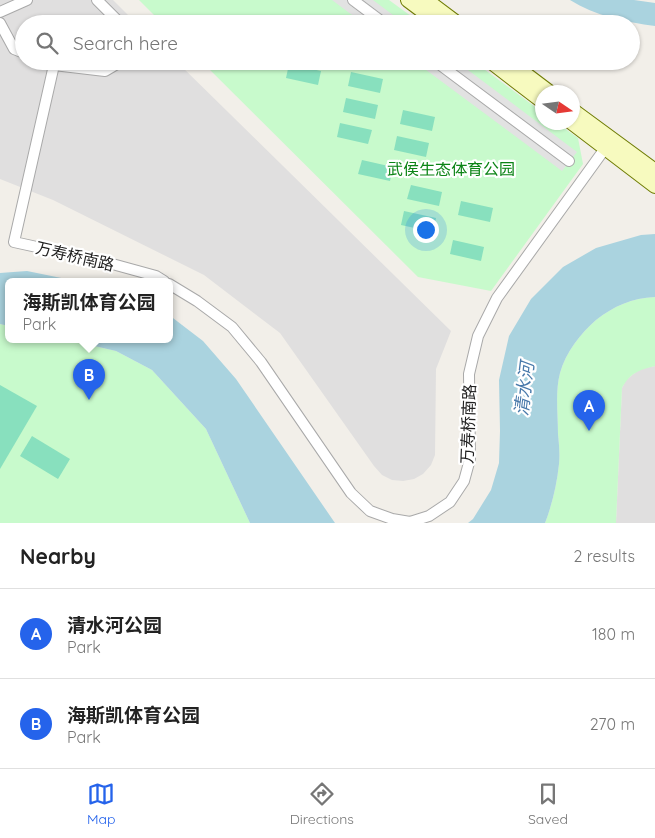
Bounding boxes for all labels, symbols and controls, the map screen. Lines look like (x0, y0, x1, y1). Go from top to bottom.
search box (15, 15, 640, 70)
icon: search (33, 29, 61, 57)
text: Search here (73, 31, 178, 55)
north arrow (535, 85, 580, 130)
park label: 武侯生态体育公园 (387, 159, 515, 179)
your location (413, 217, 439, 243)
street label: 万寿桥南路 (34, 237, 116, 275)
popup (5, 278, 173, 343)
text: 海斯凯体育公园 (22, 290, 156, 314)
text: Park (22, 314, 56, 334)
water label: 清水河 (509, 358, 539, 417)
pin: B (73, 359, 105, 400)
street label: 万寿桥南路 (457, 384, 479, 464)
pin: A (573, 390, 605, 431)
text: Nearby (20, 543, 96, 569)
text: 2 results (573, 546, 635, 566)
text: 清水河公园 (67, 613, 162, 637)
text: A (31, 624, 41, 644)
text: 180 m (592, 624, 635, 644)
text: Park (67, 637, 101, 657)
text: 海斯凯体育公园 (67, 703, 200, 727)
text: B (31, 714, 41, 734)
text: 270 m (590, 714, 635, 734)
text: Park (67, 727, 101, 747)
tab: Map (87, 780, 116, 828)
tab: Directions (290, 780, 354, 828)
tab: Saved (528, 780, 568, 828)

